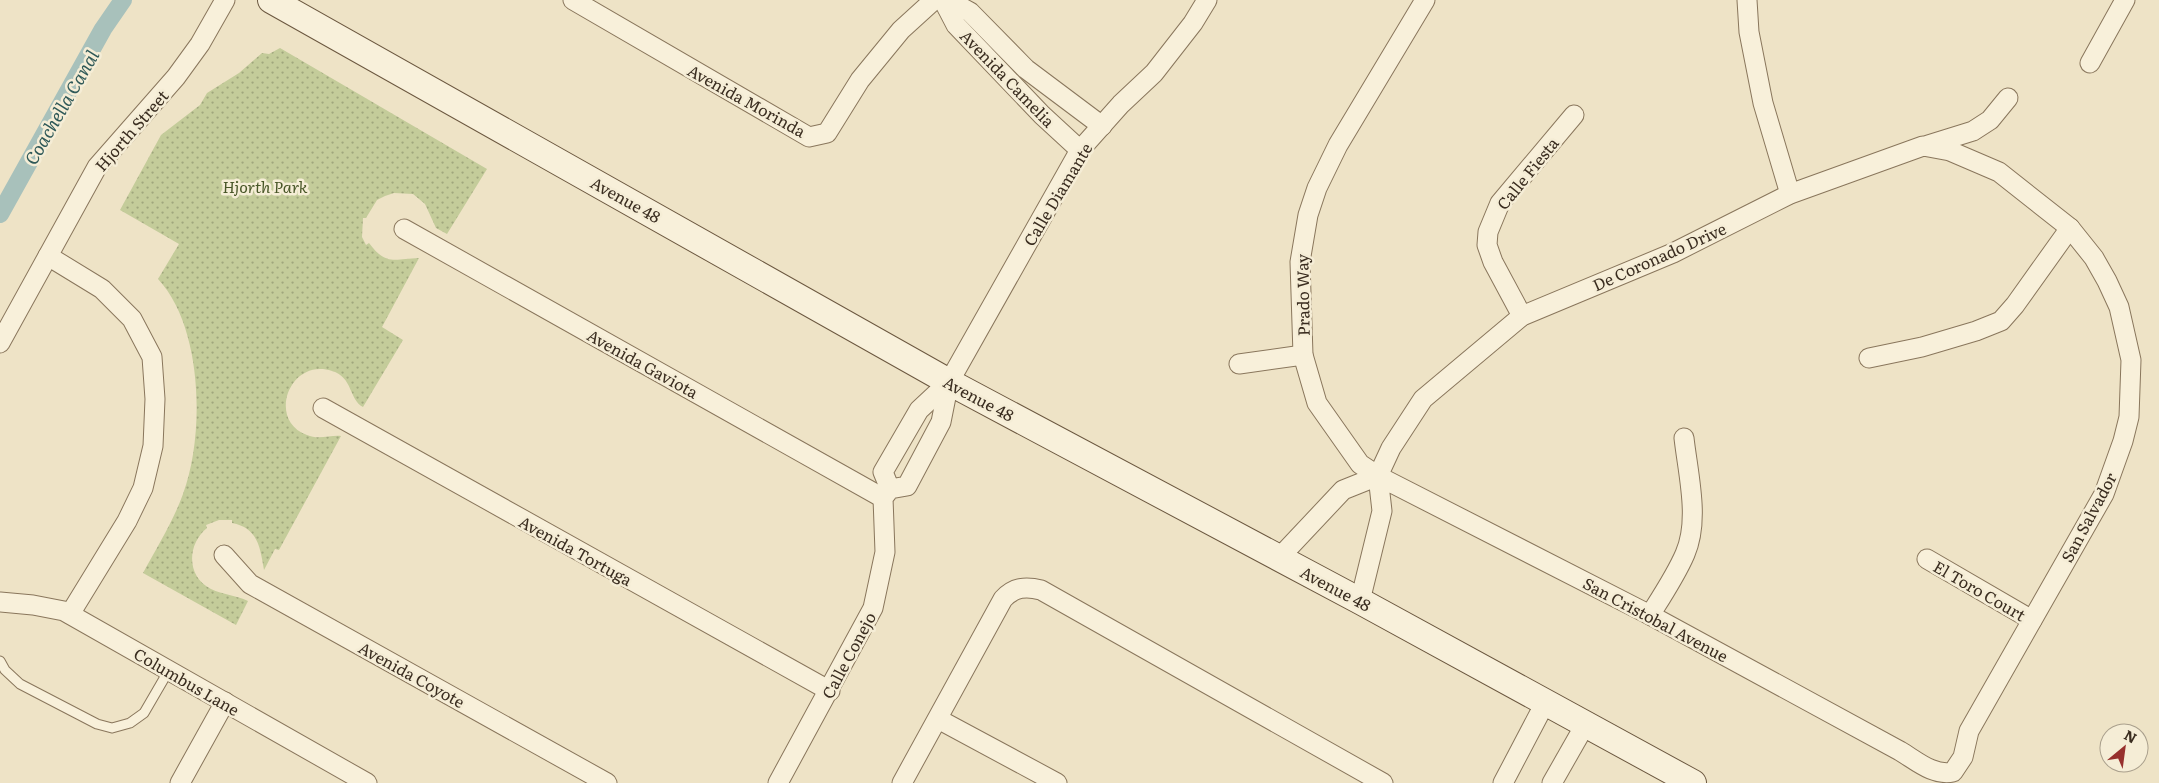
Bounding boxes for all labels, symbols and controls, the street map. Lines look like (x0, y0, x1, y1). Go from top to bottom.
street label: Avenida Camelia (955, 24, 1061, 132)
water label: Coachella Canal (17, 44, 105, 170)
street label: Avenida Morinda (684, 58, 811, 143)
street label: Hjorth Street (89, 84, 174, 176)
street label: Calle Fiesta (1490, 131, 1564, 214)
street label: Calle Diamante (1017, 138, 1097, 250)
street label: Avenue 48 (587, 170, 666, 228)
park label: Hjorth Park (222, 174, 308, 198)
street label: De Coronado Drive (1588, 216, 1730, 296)
street label: Prado Way (1289, 253, 1315, 336)
street label: Avenida Gaviota (583, 322, 703, 404)
street label: Avenue 48 (939, 369, 1019, 427)
street label: San Salvador (2054, 467, 2122, 566)
street label: Avenida Tortuga (515, 509, 637, 591)
street label: El Toro Court (1929, 554, 2031, 626)
street label: Avenue 48 (1296, 559, 1376, 617)
street label: San Cristobal Avenue (1579, 571, 1733, 667)
street label: Calle Conejo (815, 607, 881, 703)
street label: Avenida Coyote (355, 635, 469, 713)
street label: Columbus Lane (130, 641, 244, 721)
north arrow (2099, 723, 2149, 773)
text: N (2121, 724, 2141, 747)

